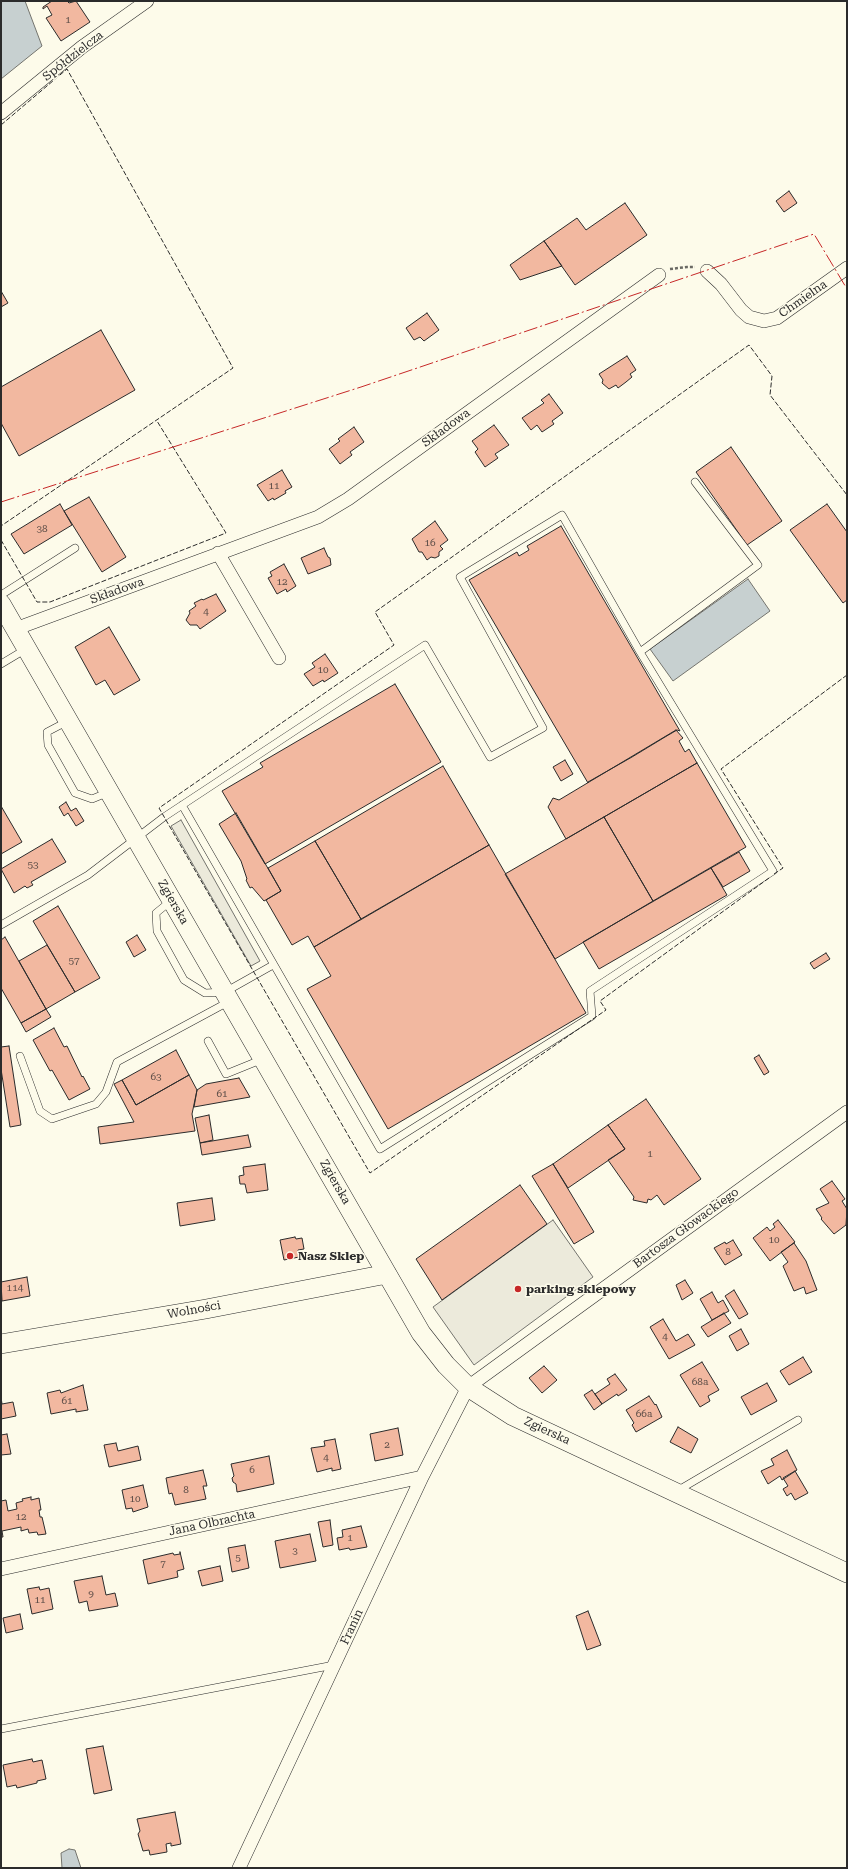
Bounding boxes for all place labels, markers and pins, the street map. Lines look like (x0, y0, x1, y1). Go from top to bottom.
place label: Nasz Sklep (298, 1249, 364, 1263)
marker: Nasz Sklep (285, 1251, 295, 1261)
place label: parking sklepowy (526, 1282, 636, 1296)
marker: parking sklepowy (513, 1284, 523, 1294)

